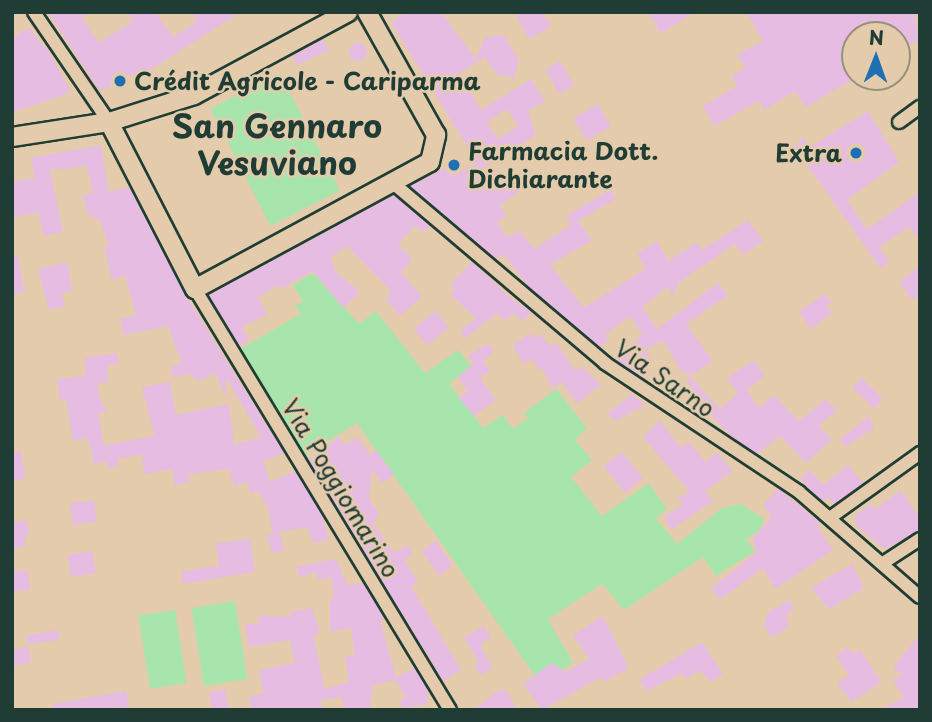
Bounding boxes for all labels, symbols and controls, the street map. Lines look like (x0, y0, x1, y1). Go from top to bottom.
north arrow (841, 21, 911, 91)
text: N (869, 23, 884, 51)
place label: Crédit Agricole - Cariparma (134, 67, 481, 95)
marker: Crédit Agricole - Cariparma (112, 73, 128, 89)
district label: San Gennaro Vesuviano (172, 107, 382, 182)
place label: Farmacia Dott. Dichiarante (468, 137, 659, 193)
place label: Extra (775, 139, 842, 167)
marker: Extra (848, 145, 864, 161)
marker: Farmacia Dott. Dichiarante (446, 157, 462, 173)
street label: Via Sarno (610, 334, 720, 422)
street label: Via Poggiomarino (277, 394, 405, 582)

